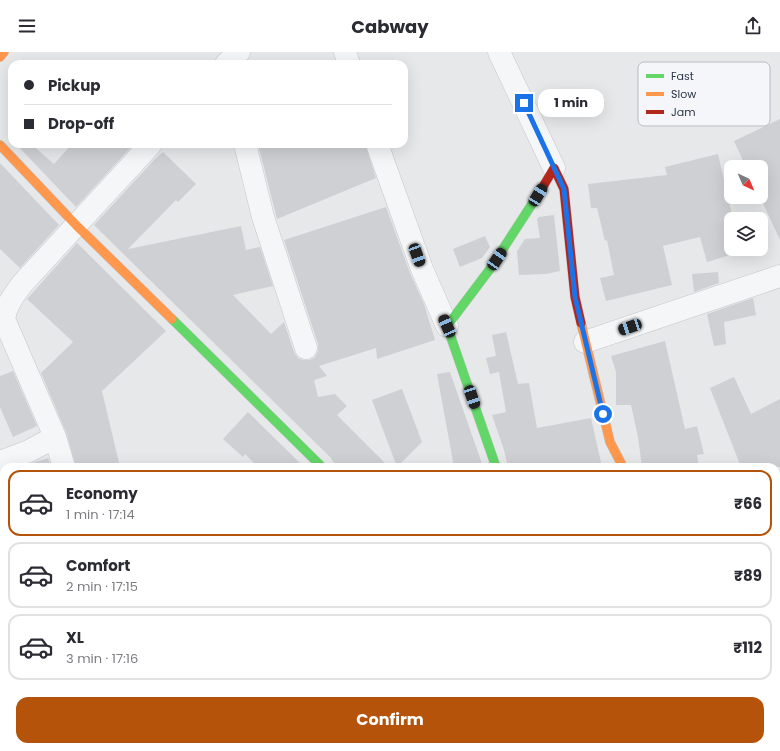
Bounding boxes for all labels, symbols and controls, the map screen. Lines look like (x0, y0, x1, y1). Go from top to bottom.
text: Cabway (351, 14, 429, 39)
icon: menu (16, 15, 38, 37)
icon: share (742, 15, 764, 37)
legend (638, 62, 770, 126)
text: Fast (671, 68, 694, 84)
text: Pickup (48, 75, 100, 96)
text: Slow (671, 86, 696, 102)
callout: 1 min (538, 89, 604, 117)
text: 1 min (554, 93, 588, 112)
route end (515, 94, 533, 112)
text: Jam (671, 104, 696, 120)
text: Drop-off (48, 113, 114, 134)
north arrow (724, 160, 768, 204)
map controls (724, 160, 768, 256)
car (527, 182, 549, 208)
button: layers (724, 212, 768, 256)
car (407, 242, 427, 268)
car (485, 246, 509, 272)
car (437, 313, 457, 339)
car (617, 317, 643, 337)
car (462, 384, 482, 410)
route start (594, 405, 612, 423)
text: Economy (66, 483, 138, 504)
icon: car (18, 485, 54, 521)
text: ₹66 (734, 493, 762, 514)
text: 1 min · 17:14 (66, 505, 135, 524)
text: Comfort (66, 555, 130, 576)
icon: car (18, 557, 54, 593)
text: ₹89 (734, 565, 762, 586)
text: 2 min · 17:15 (66, 577, 138, 596)
text: XL (66, 627, 84, 648)
icon: car (18, 629, 54, 665)
text: ₹112 (733, 637, 762, 658)
text: 3 min · 17:16 (66, 649, 138, 668)
button: Confirm (16, 697, 764, 743)

